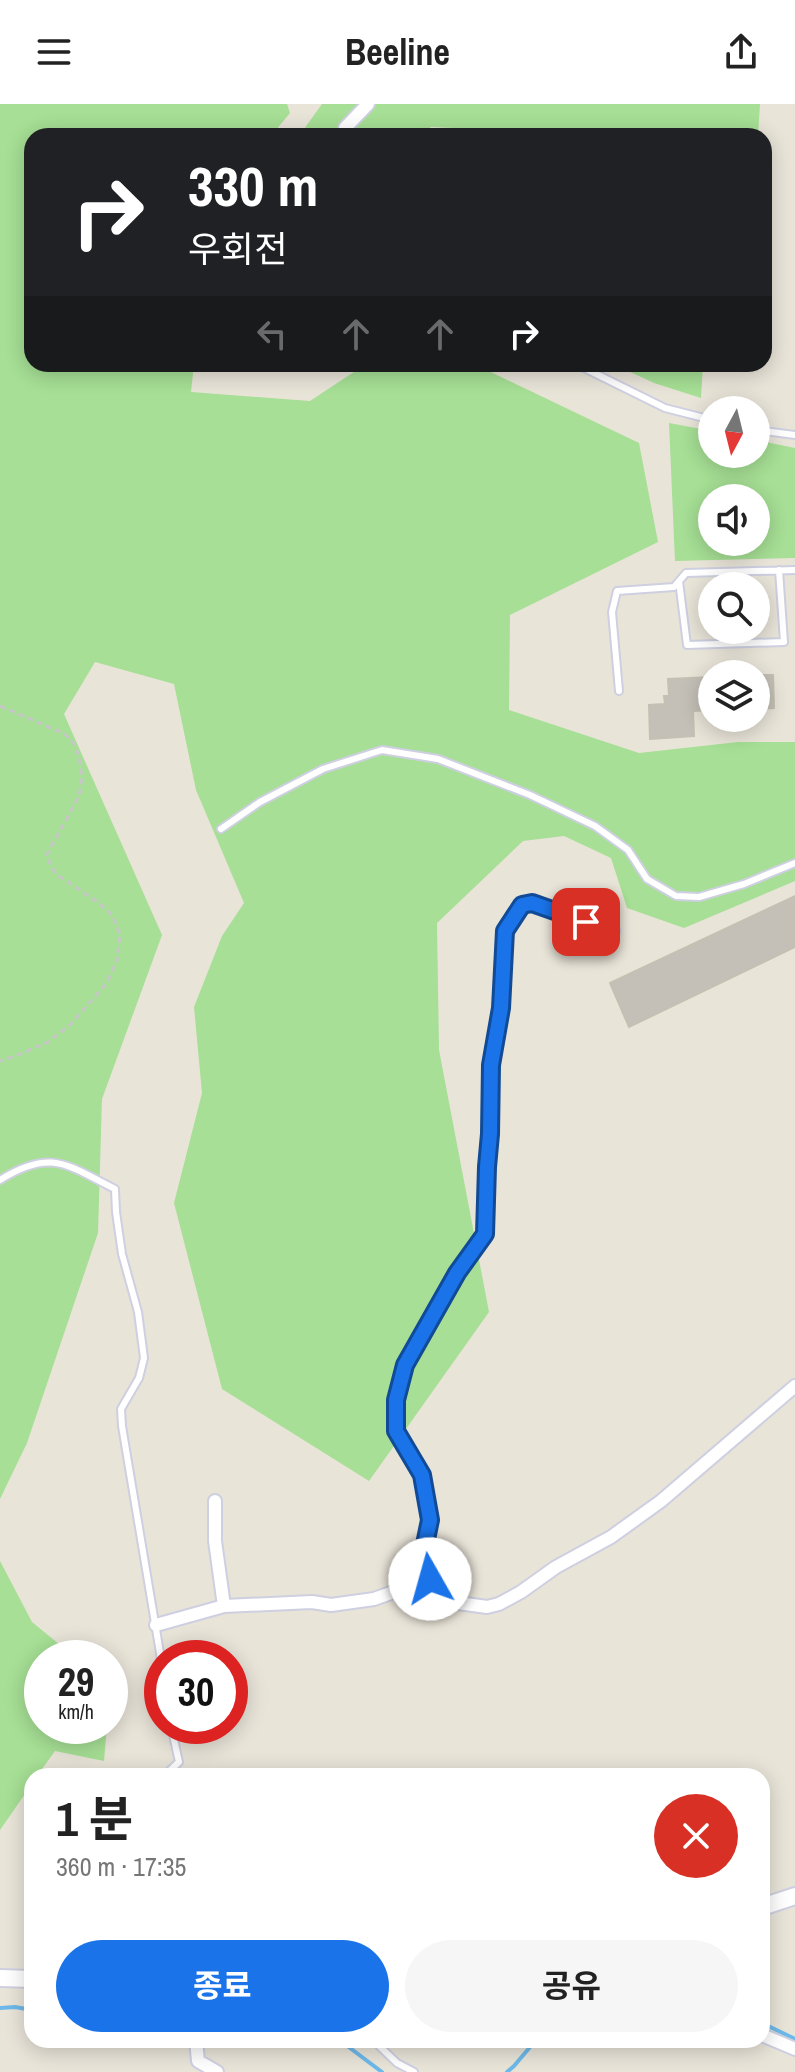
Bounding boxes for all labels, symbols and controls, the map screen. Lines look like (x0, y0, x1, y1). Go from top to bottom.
text: Beeline (345, 28, 450, 76)
icon: menu (32, 30, 76, 74)
icon: share (719, 30, 763, 74)
text: 330 m (188, 148, 318, 223)
icon: right (56, 160, 160, 264)
text: 우회전 (188, 225, 287, 273)
icon: left (250, 312, 294, 356)
icon: ahead (334, 312, 378, 356)
icon: ahead (418, 312, 462, 356)
icon: right (502, 312, 546, 356)
north arrow (698, 396, 770, 468)
map controls (698, 396, 770, 732)
button: sound (698, 484, 770, 556)
button: search (698, 572, 770, 644)
button: layers (698, 660, 770, 732)
pin (552, 888, 620, 956)
icon: arrive (564, 900, 608, 944)
position arrow (388, 1537, 472, 1621)
speed limit sign: 30 (144, 1640, 248, 1744)
text: 29 (58, 1655, 94, 1708)
text: km/h (58, 1698, 94, 1725)
text: 1 분 (56, 1786, 133, 1851)
button: close (654, 1794, 738, 1878)
text: 360 m · 17:35 (56, 1849, 186, 1884)
button: 종료 (56, 1940, 389, 2032)
button: 공유 (405, 1940, 738, 2032)

